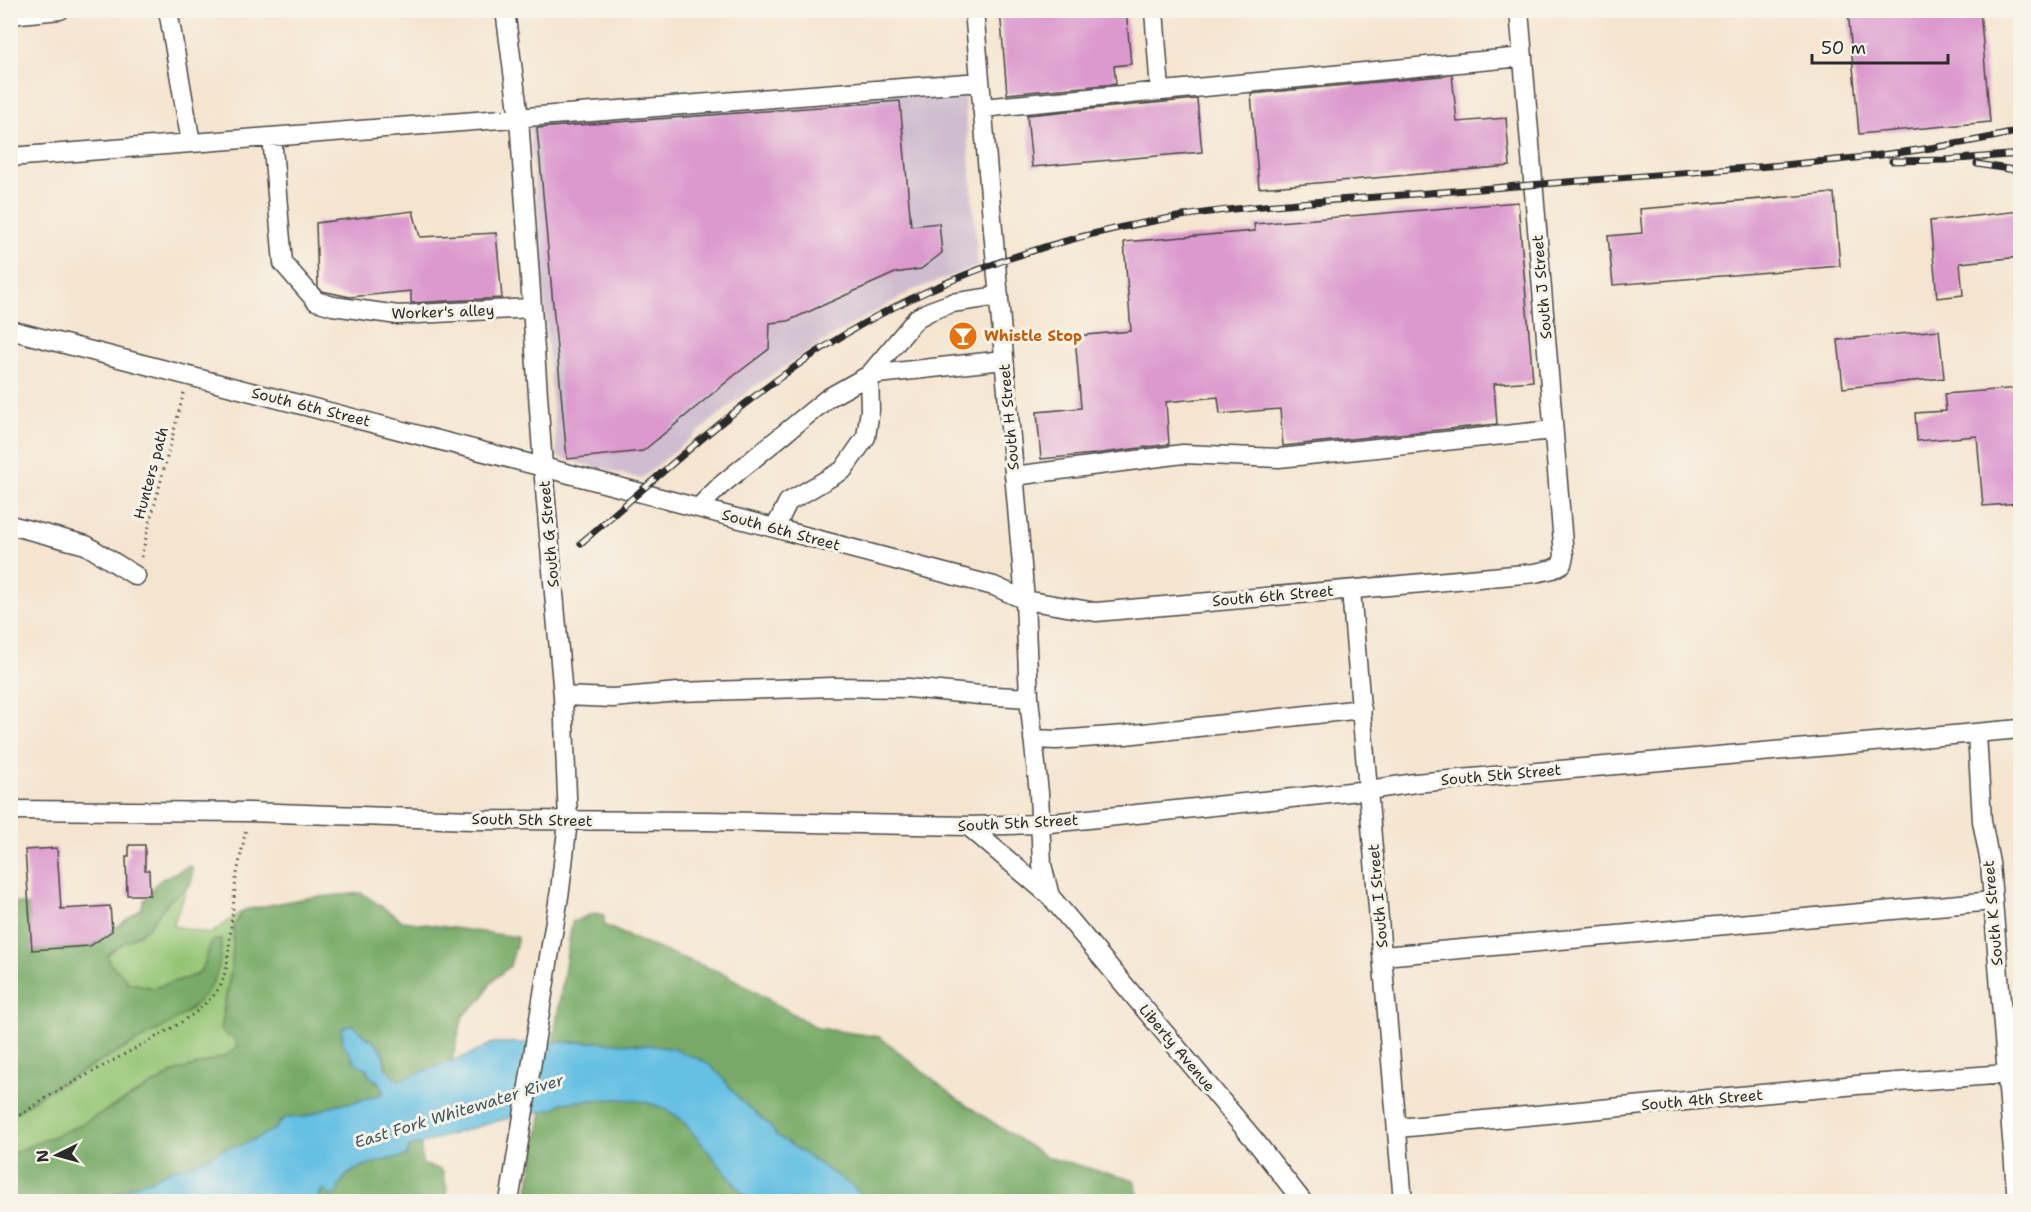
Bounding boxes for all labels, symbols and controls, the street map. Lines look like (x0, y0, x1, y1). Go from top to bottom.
scale bar (1812, 27, 1948, 65)
text: 50 m (1821, 36, 1866, 60)
street label: South J Street (1527, 234, 1557, 340)
street label: Worker's alley (391, 300, 495, 324)
bar icon: Whistle Stop (947, 320, 979, 352)
place label: Whistle Stop (984, 326, 1082, 346)
street label: South H Street (994, 363, 1024, 471)
street label: South 6th Street (250, 383, 372, 431)
street label: Hunters path (129, 424, 173, 522)
street label: South G Street (534, 480, 564, 588)
street label: South 6th Street (720, 505, 842, 555)
street label: South 6th Street (1212, 581, 1334, 611)
street label: South 5th Street (1440, 760, 1562, 790)
street label: South 5th Street (471, 809, 593, 831)
street label: South 5th Street (957, 810, 1079, 836)
street label: South I Street (1364, 843, 1392, 949)
street label: South K Street (1978, 860, 2008, 966)
street label: Liberty Avenue (1134, 1000, 1220, 1096)
water label: East Fork Whitewater River (352, 1069, 567, 1153)
street label: South 4th Street (1640, 1085, 1764, 1115)
north arrow (27, 1125, 87, 1185)
text: N (32, 1149, 54, 1163)

